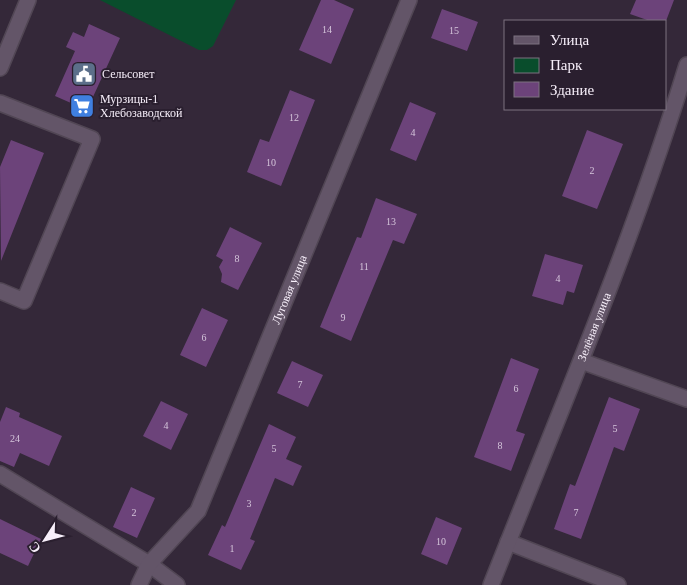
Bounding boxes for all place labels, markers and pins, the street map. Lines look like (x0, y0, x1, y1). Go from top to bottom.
public building icon: Сельсовет (71, 61, 97, 87)
place label: Сельсовет (102, 67, 155, 81)
place label: Мурзицы-1 Хлебозаводской (100, 92, 183, 120)
supermarket icon: Мурзицы-1 Хлебозаводской (69, 93, 95, 119)

